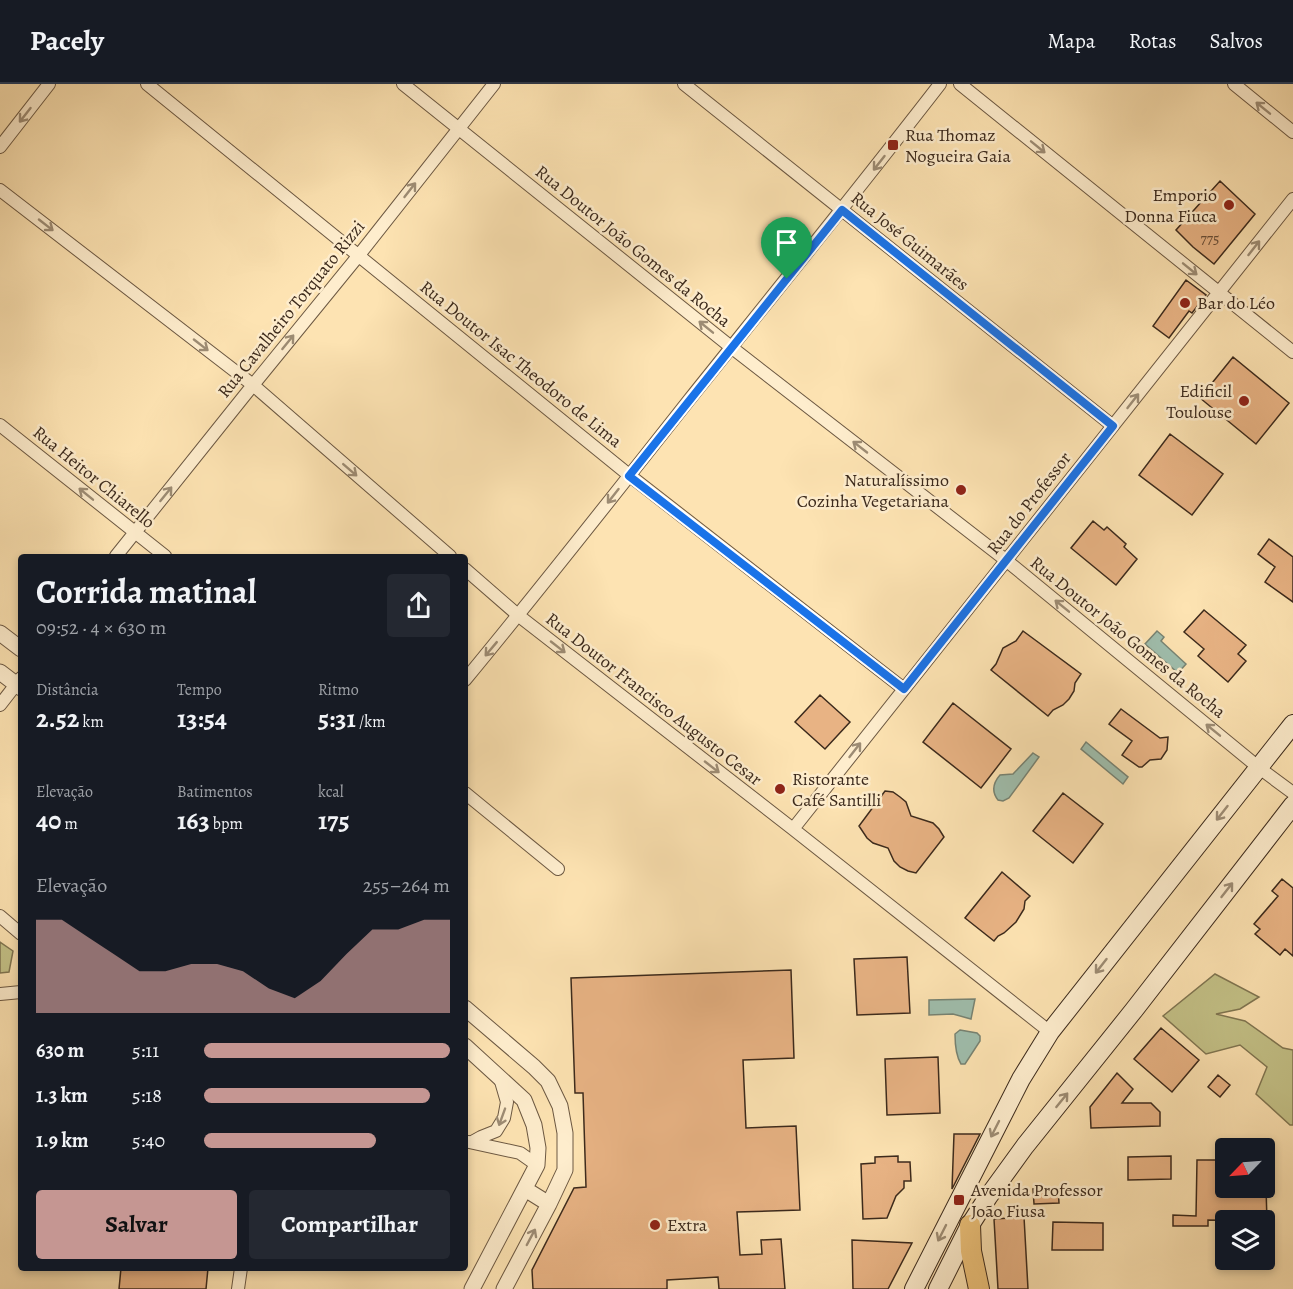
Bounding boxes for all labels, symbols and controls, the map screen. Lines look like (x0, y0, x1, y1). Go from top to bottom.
text: Pacely (30, 22, 104, 60)
text: Mapa (1047, 27, 1096, 55)
text: Rotas (1129, 27, 1176, 55)
text: Salvos (1209, 27, 1263, 55)
one-way arrow (1256, 102, 1272, 115)
one-way arrow (18, 107, 31, 123)
place label: Rua Thomaz Nogueira Gaia (905, 123, 1011, 168)
marker: Rua Thomaz Nogueira Gaia (886, 138, 900, 152)
one-way arrow (1030, 140, 1045, 154)
one-way arrow (872, 155, 885, 171)
street label: Rua Doutor João Gomes da Rocha (530, 160, 736, 333)
one-way arrow (403, 182, 416, 198)
place label: Emporio Donna Fiuca (1124, 183, 1218, 228)
street label: Rua José Guimarães (846, 186, 974, 296)
marker: Emporio Donna Fiuca (1222, 198, 1236, 212)
street label: Rua Cavalheiro Torquato Rizzi (212, 215, 370, 403)
pin (761, 217, 812, 279)
one-way arrow (38, 219, 54, 232)
icon: arrive (770, 226, 803, 259)
house number: 775 (1200, 229, 1220, 249)
one-way arrow (1248, 240, 1261, 256)
one-way arrow (1182, 263, 1198, 276)
street label: Rua Doutor Isac Theodoro de Lima (415, 275, 627, 453)
place label: Bar do Léo (1197, 291, 1275, 315)
marker: Bar do Léo (1178, 296, 1192, 310)
one-way arrow (698, 320, 714, 333)
one-way arrow (281, 335, 295, 350)
one-way arrow (192, 338, 208, 351)
place label: Edificil Toulouse (1166, 379, 1233, 424)
one-way arrow (1127, 393, 1140, 409)
marker: Edificil Toulouse (1237, 394, 1251, 408)
street label: Rua Heitor Chiarello (28, 420, 160, 534)
one-way arrow (852, 440, 868, 453)
street label: Rua do Professor (981, 447, 1077, 559)
one-way arrow (342, 463, 357, 477)
place label: Naturalíssimo Cozinha Vegetariana (797, 468, 950, 513)
marker: Naturalíssimo Cozinha Vegetariana (954, 483, 968, 497)
one-way arrow (159, 486, 172, 502)
one-way arrow (79, 487, 94, 501)
one-way arrow (606, 488, 619, 504)
street label: Rua Doutor João Gomes da Rocha (1025, 551, 1231, 724)
text: Corrida matinal (36, 569, 256, 614)
button: share (387, 574, 450, 637)
one-way arrow (1055, 599, 1070, 613)
street label: Rua Doutor Francisco Augusto Cesar (541, 607, 767, 791)
text: 09:52 · 4 × 630 m (36, 614, 166, 641)
one-way arrow (550, 640, 566, 653)
one-way arrow (485, 641, 498, 657)
text: Distância (36, 679, 98, 701)
text: Tempo (177, 679, 222, 701)
text: Ritmo (318, 679, 359, 701)
text: 2.52 (36, 701, 79, 736)
text: 13:54 (177, 701, 227, 736)
text: 5:31 (318, 701, 356, 736)
text: km (79, 711, 104, 733)
text: /km (356, 711, 385, 733)
one-way arrow (1206, 723, 1221, 737)
one-way arrow (849, 743, 862, 759)
one-way arrow (704, 760, 720, 773)
place label: Ristorante Café Santilli (792, 767, 881, 812)
text: Elevação (36, 781, 93, 803)
text: Batimentos (177, 781, 253, 803)
text: kcal (318, 781, 344, 803)
marker: Ristorante Café Santilli (773, 782, 787, 796)
text: 40 (36, 803, 61, 838)
text: 163 (177, 803, 210, 838)
text: 175 (318, 803, 350, 838)
one-way arrow (1216, 805, 1229, 821)
text: m (61, 813, 78, 835)
text: bpm (210, 813, 243, 835)
text: Elevação (36, 872, 107, 899)
text: 255–264 m (363, 872, 450, 899)
one-way arrow (1220, 883, 1233, 899)
one-way arrow (1095, 958, 1108, 974)
text: 630 m (36, 1037, 84, 1064)
text: 5:11 (132, 1037, 159, 1064)
text: 1.3 km (36, 1082, 88, 1109)
text: 5:18 (132, 1082, 162, 1109)
one-way arrow (1055, 1093, 1068, 1109)
one-way arrow (496, 1107, 507, 1126)
one-way arrow (989, 1120, 1001, 1138)
text: 1.9 km (36, 1127, 89, 1154)
text: 5:40 (132, 1127, 165, 1154)
north arrow (1215, 1138, 1275, 1198)
map controls (1215, 1138, 1275, 1270)
place label: Avenida Professor João Fiusa (970, 1178, 1103, 1223)
button: Salvar (36, 1190, 237, 1259)
button: Compartilhar (249, 1190, 450, 1259)
marker: Avenida Professor João Fiusa (952, 1193, 966, 1207)
button: layers (1215, 1210, 1275, 1270)
place label: Extra (667, 1213, 708, 1237)
marker: Extra (648, 1218, 662, 1232)
one-way arrow (936, 1224, 948, 1241)
one-way arrow (526, 1229, 538, 1247)

